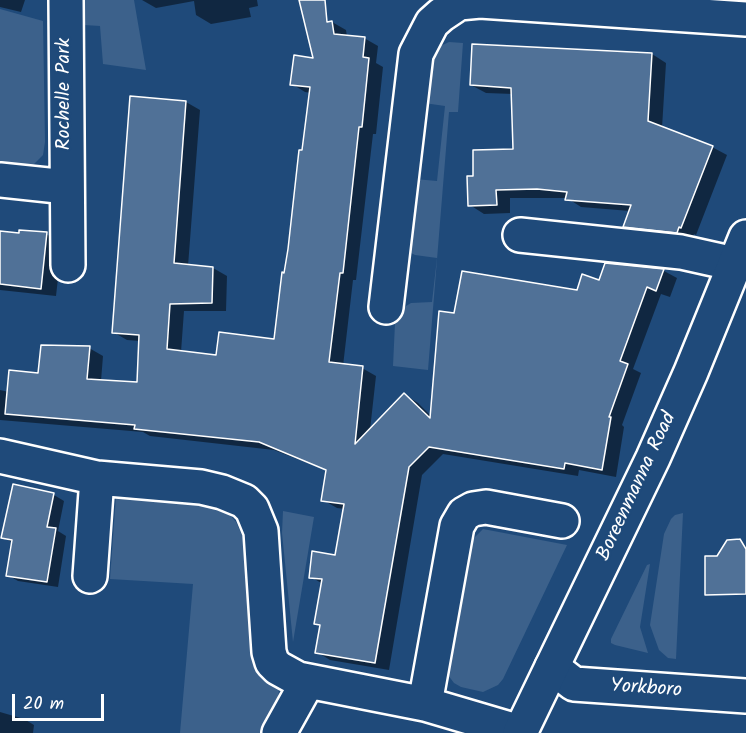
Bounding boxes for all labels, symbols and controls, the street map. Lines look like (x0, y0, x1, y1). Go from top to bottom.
street label: Rochelle Park (54, 38, 78, 150)
street label: Boreenmanna Road (593, 409, 683, 565)
street label: Yorkboro (609, 676, 683, 704)
scale bar (15, 682, 106, 720)
text: 20 m (23, 690, 64, 719)

